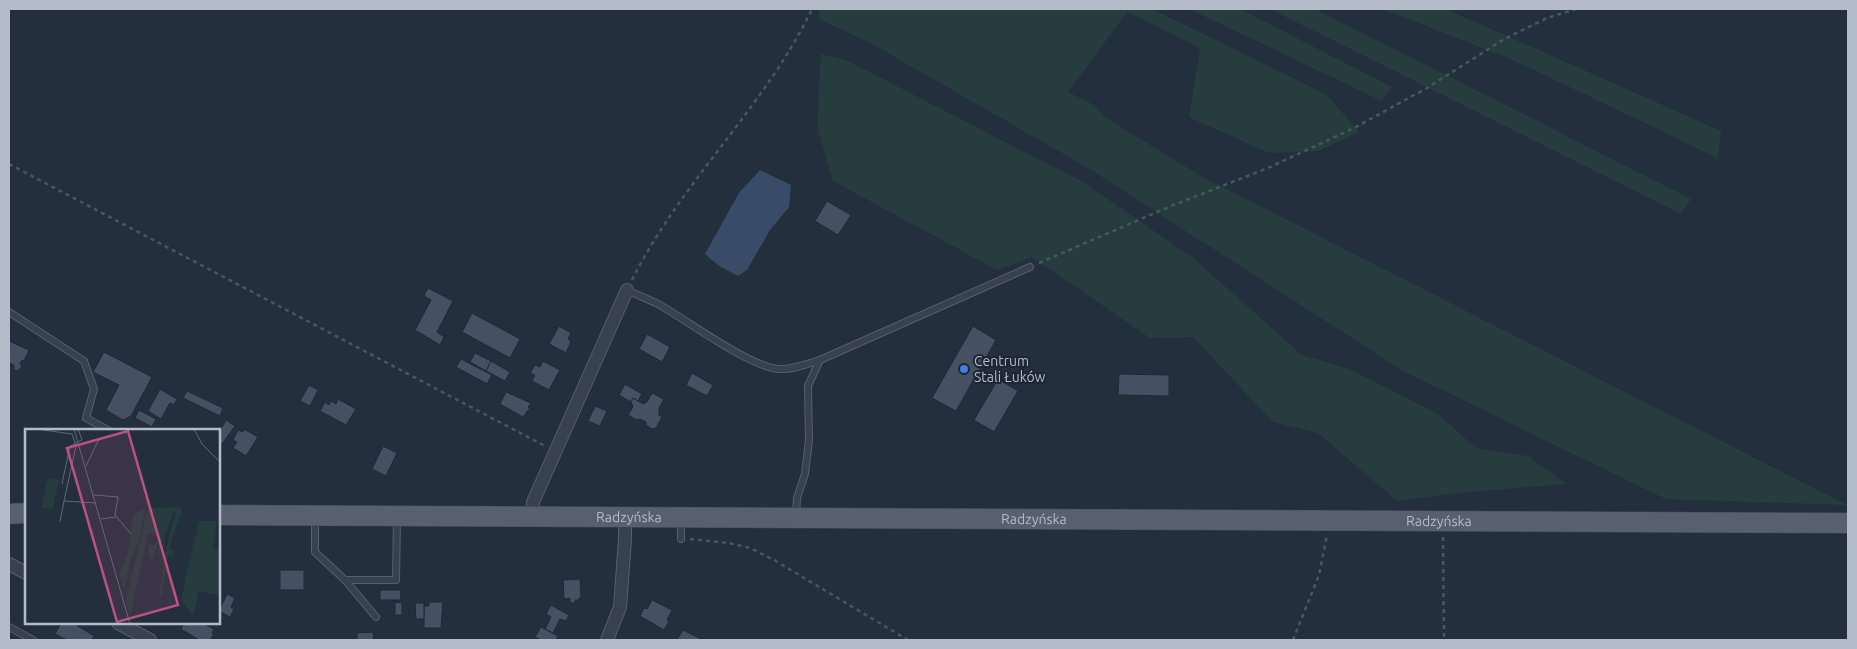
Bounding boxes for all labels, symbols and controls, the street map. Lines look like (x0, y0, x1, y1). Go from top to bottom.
place label: Centrum Stali Łuków (974, 353, 1046, 385)
marker: Centrum Stali Łuków (958, 363, 970, 375)
inset map (25, 429, 220, 624)
street label: Radzyńska (596, 509, 662, 525)
street label: Radzyńska (1001, 511, 1067, 527)
street label: Radzyńska (1406, 513, 1472, 529)

